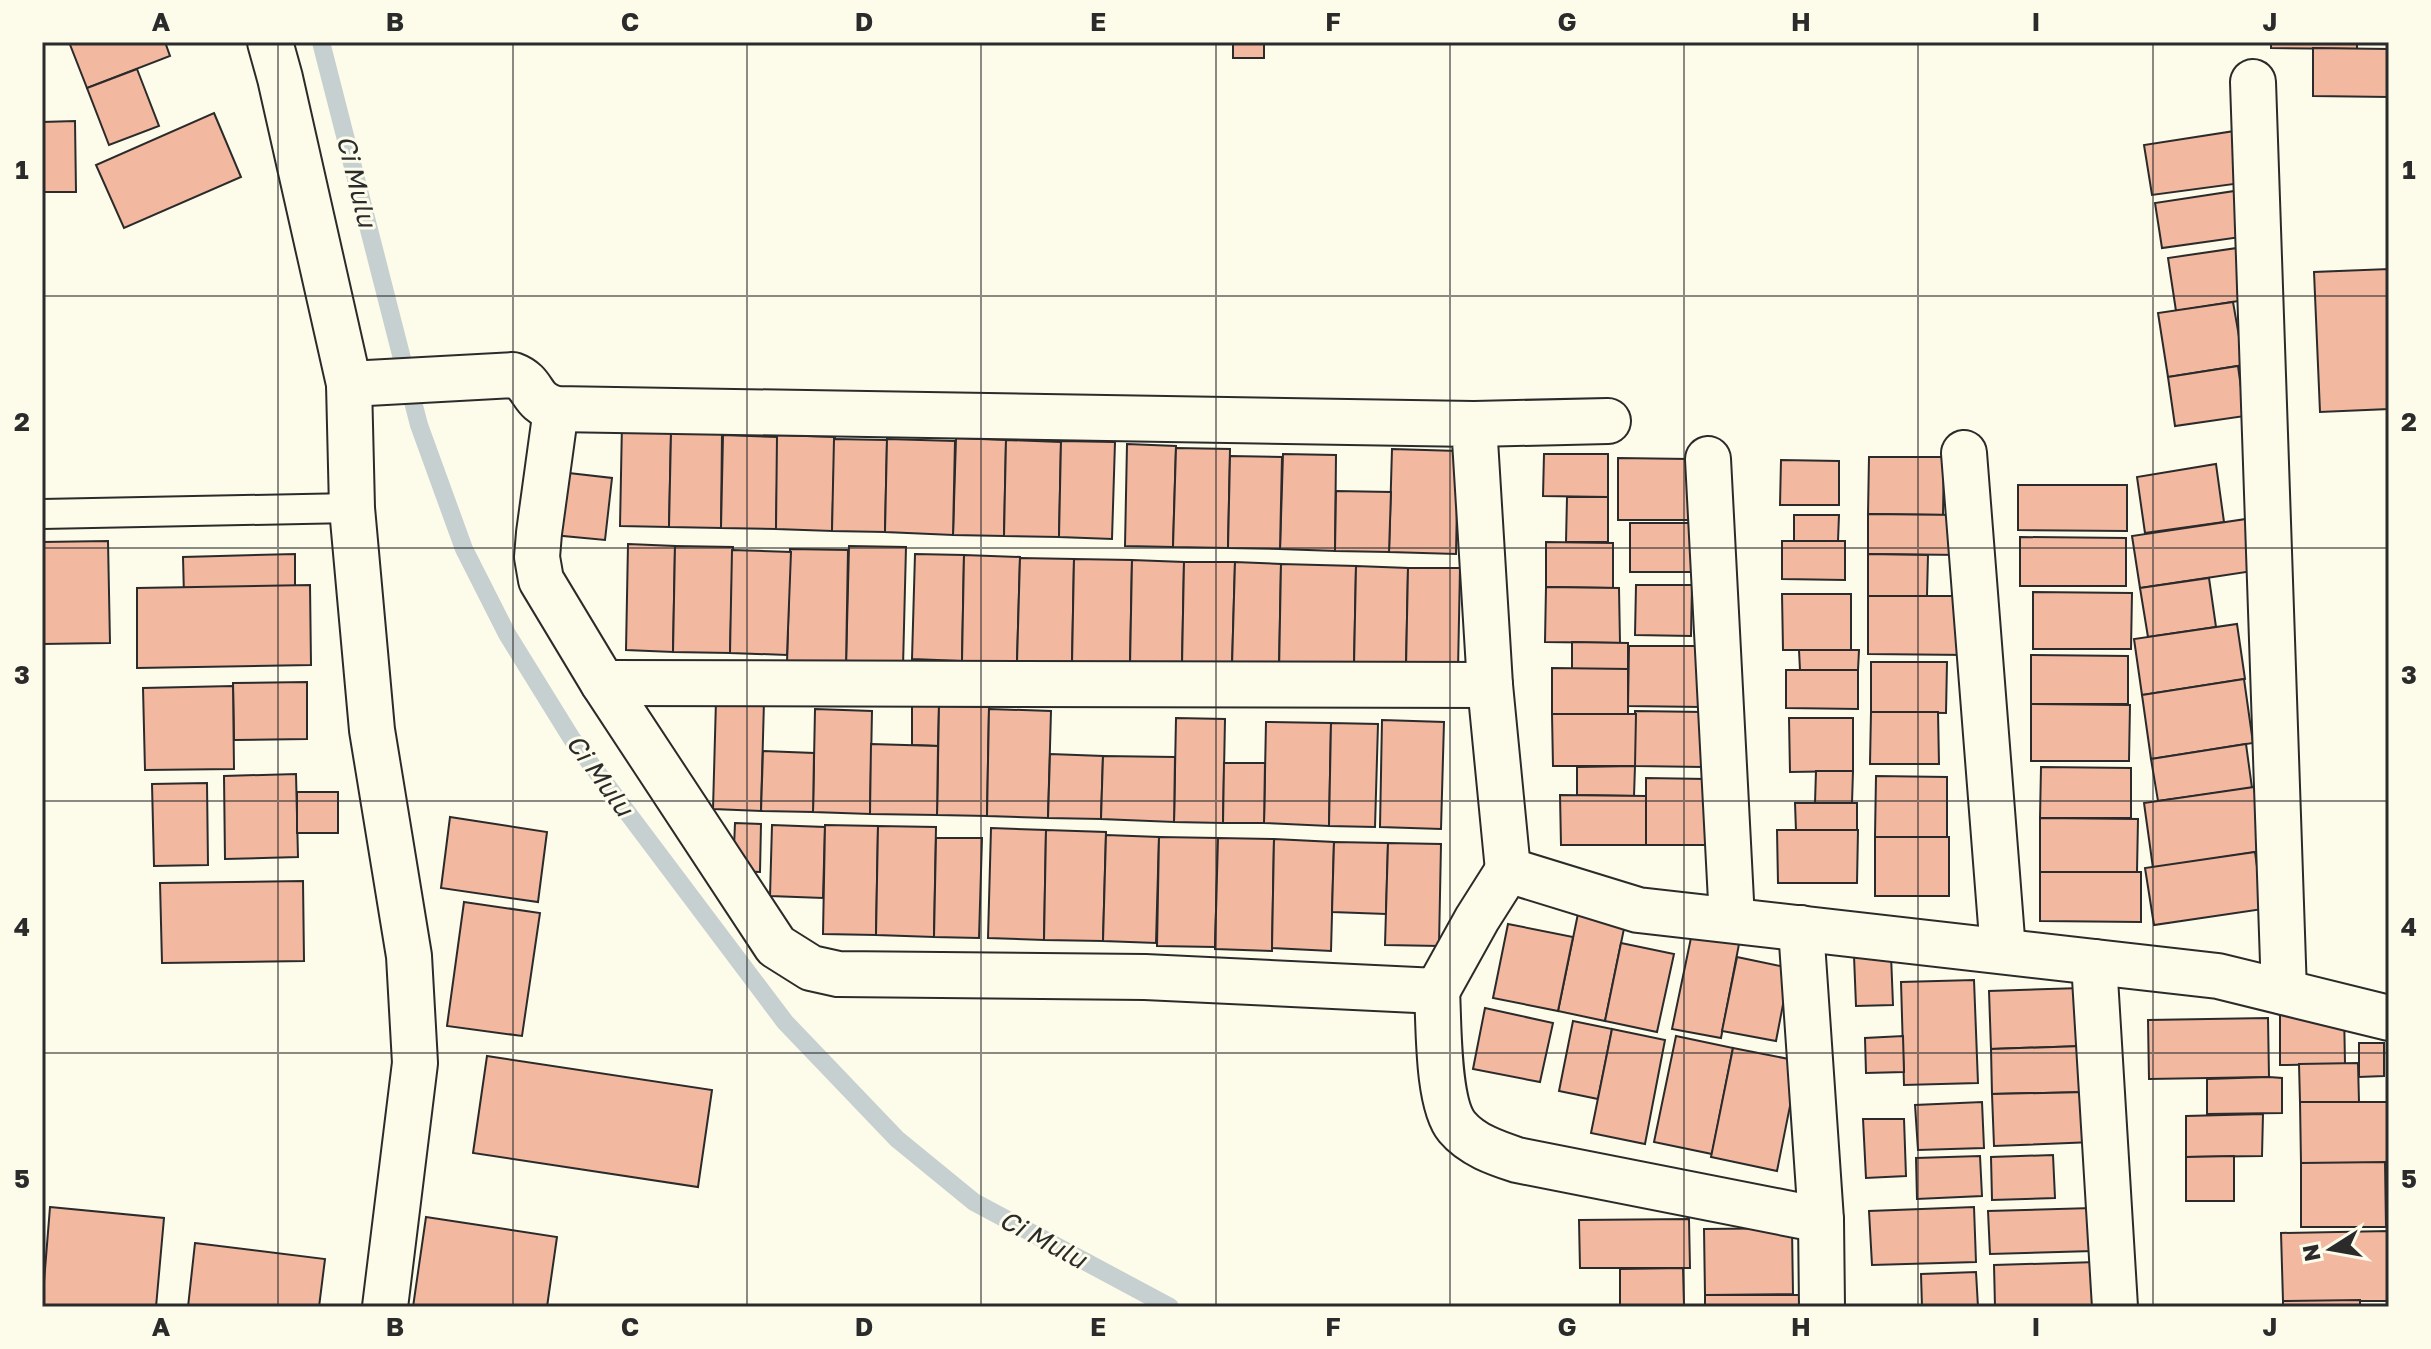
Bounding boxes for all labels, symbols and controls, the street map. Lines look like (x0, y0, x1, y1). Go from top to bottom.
text: A (152, 6, 171, 37)
text: B (386, 6, 404, 37)
text: C (621, 6, 639, 37)
text: D (855, 6, 873, 37)
text: E (1090, 6, 1106, 37)
text: F (1325, 6, 1341, 37)
text: G (1557, 6, 1577, 37)
text: H (1791, 6, 1811, 37)
text: I (2032, 6, 2040, 37)
text: J (2263, 6, 2277, 37)
water label: Ci Mulu (331, 132, 384, 232)
text: 1 (15, 154, 29, 185)
text: 1 (2402, 154, 2416, 185)
text: 2 (14, 406, 30, 437)
text: 2 (2401, 406, 2417, 437)
text: 3 (14, 659, 30, 690)
text: 3 (2401, 659, 2417, 690)
water label: Ci Mulu (560, 728, 641, 824)
text: 4 (14, 911, 30, 942)
text: 4 (2401, 911, 2417, 942)
text: 5 (14, 1163, 30, 1194)
text: 5 (2401, 1163, 2417, 1194)
water label: Ci Mulu (995, 1203, 1093, 1276)
north arrow (2291, 1209, 2371, 1289)
text: N (2296, 1242, 2326, 1264)
text: A (152, 1311, 171, 1342)
text: B (386, 1311, 404, 1342)
text: C (621, 1311, 639, 1342)
text: D (855, 1311, 873, 1342)
text: E (1090, 1311, 1106, 1342)
text: F (1325, 1311, 1341, 1342)
text: G (1557, 1311, 1577, 1342)
text: H (1791, 1311, 1811, 1342)
text: I (2032, 1311, 2040, 1342)
text: J (2263, 1311, 2277, 1342)

